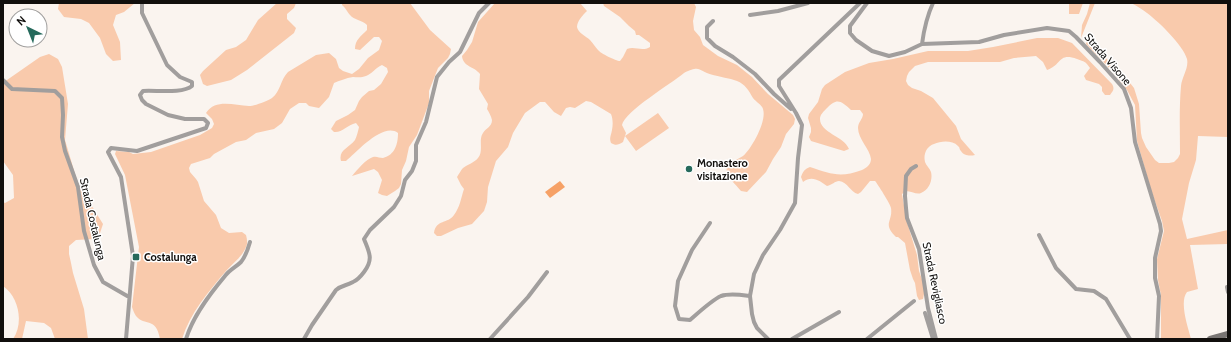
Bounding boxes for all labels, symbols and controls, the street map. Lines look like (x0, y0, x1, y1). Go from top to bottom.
north arrow (8, 8, 48, 48)
text: N (14, 13, 29, 28)
street label: Strada Visone (1082, 30, 1135, 88)
place label: Monastero visitazione (697, 156, 748, 183)
marker: Monastero visitazione (684, 164, 694, 174)
street label: Strada Costalunga (77, 177, 109, 262)
street label: Strada Revigliasco (919, 241, 951, 325)
place label: Costalunga (144, 250, 197, 264)
marker: Costalunga (131, 252, 141, 262)

